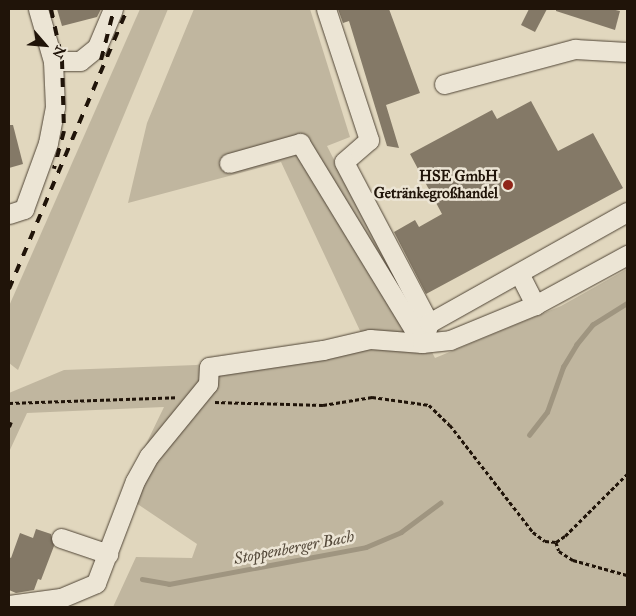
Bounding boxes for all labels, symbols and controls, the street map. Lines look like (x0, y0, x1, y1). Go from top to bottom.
north arrow (20, 20, 70, 70)
text: N (49, 43, 69, 61)
place label: HSE GmbH Getränkegroßhandel (374, 167, 498, 202)
marker: HSE GmbH Getränkegroßhandel (502, 179, 514, 191)
water label: Stoppenberger Bach (232, 527, 356, 569)

